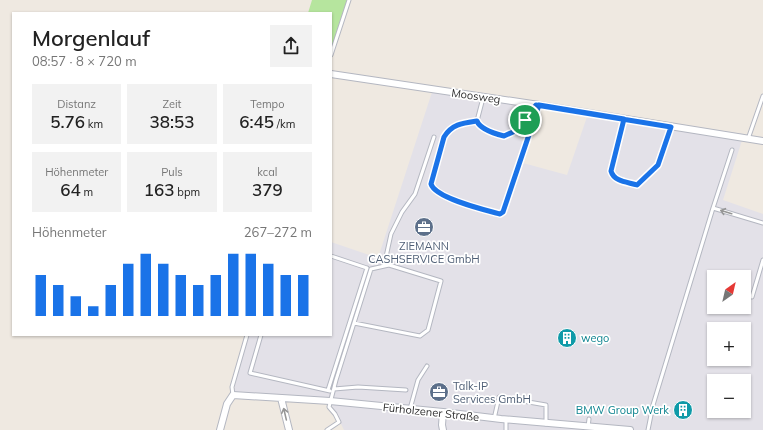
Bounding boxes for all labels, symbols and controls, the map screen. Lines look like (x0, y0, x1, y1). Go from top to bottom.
text: Morgenlauf (32, 24, 150, 52)
button: share (270, 25, 312, 67)
text: 08:57 · 8 × 720 m (32, 53, 137, 69)
street label: Moosweg (451, 86, 501, 106)
text: Distanz (57, 97, 96, 111)
text: Zeit (163, 97, 181, 111)
text: Tempo (250, 97, 284, 111)
pin (508, 103, 542, 137)
icon: arrive (514, 109, 536, 131)
text: 5.76 (50, 111, 85, 132)
text: 38:53 (150, 111, 194, 132)
text: 6:45 (239, 111, 274, 132)
text: km (85, 117, 103, 131)
text: /km (274, 117, 295, 131)
text: Höhenmeter (45, 165, 108, 179)
text: Puls (161, 165, 183, 179)
text: kcal (257, 165, 277, 179)
text: 64 (60, 179, 81, 200)
text: 163 (144, 179, 174, 200)
text: 379 (252, 179, 283, 200)
text: m (81, 185, 93, 199)
text: bpm (174, 185, 200, 199)
one-way arrow (719, 208, 732, 215)
office icon: ZIEMANN CASHSERVICE GmbH (413, 216, 435, 238)
text: Höhenmeter (32, 224, 106, 240)
text: 267–272 m (244, 224, 312, 240)
place label: ZIEMANN CASHSERVICE GmbH (368, 239, 480, 266)
north arrow (707, 270, 751, 314)
map controls (707, 270, 751, 418)
button: + (707, 322, 751, 366)
building icon: wego (556, 327, 578, 349)
place label: wego (581, 331, 609, 345)
button: − (707, 374, 751, 418)
place label: Talk-IP Services GmbH (453, 379, 531, 406)
office icon: Talk-IP Services GmbH (428, 381, 450, 403)
building icon: BMW Group Werk (672, 399, 694, 421)
street label: Fürholzener Straße (382, 400, 480, 424)
place label: BMW Group Werk (576, 403, 669, 417)
one-way arrow (281, 408, 288, 421)

